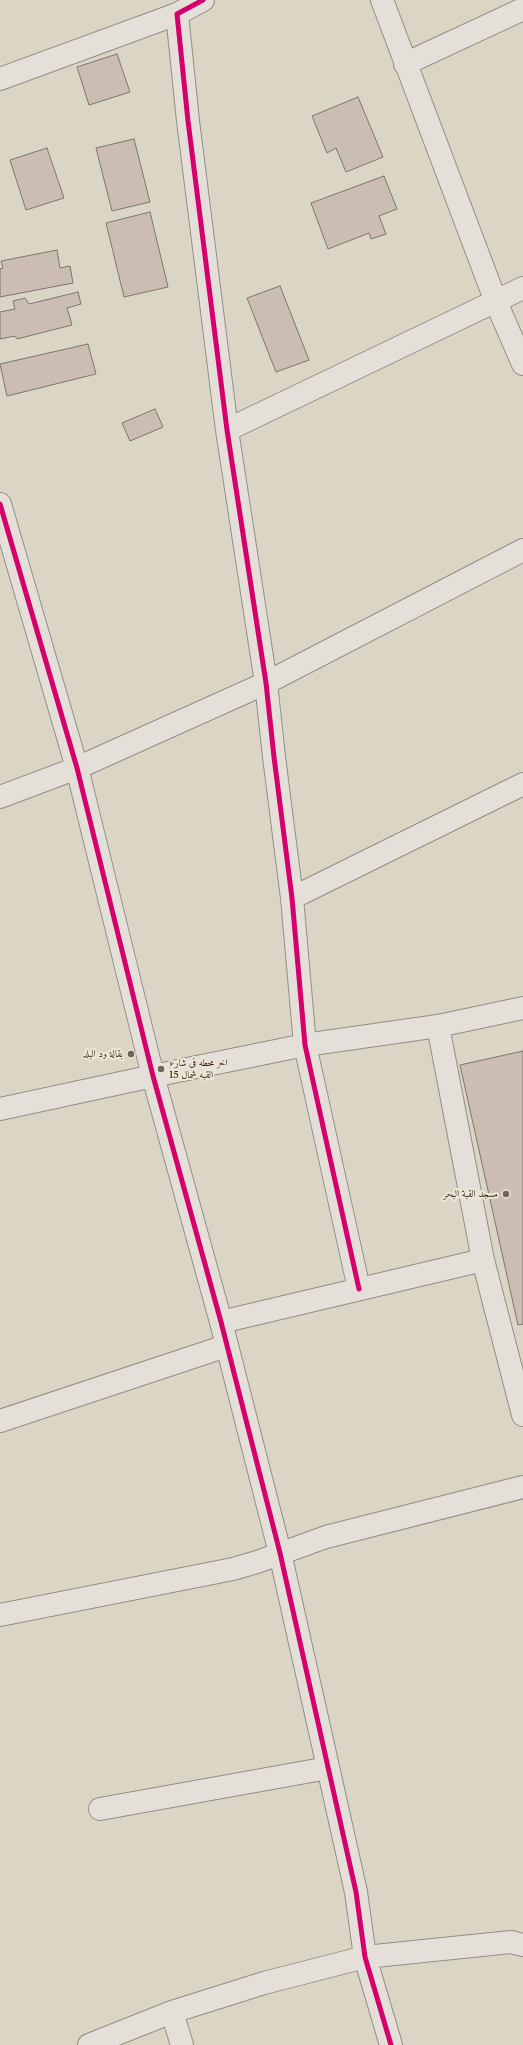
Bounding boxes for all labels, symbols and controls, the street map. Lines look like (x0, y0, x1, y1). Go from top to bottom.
place label: بقالة ود البلد (83, 1048, 123, 1060)
marker: بقالة ود البلد (126, 1049, 136, 1059)
place label: اخر محطه في شارع 15 القبه شمال (169, 1057, 228, 1080)
marker: اخر محطه في شارع 15 القبه شمال (156, 1064, 166, 1074)
place label: مسجد القبة البحر (443, 1188, 498, 1200)
marker: مسجد القبة البحر (501, 1189, 511, 1199)

